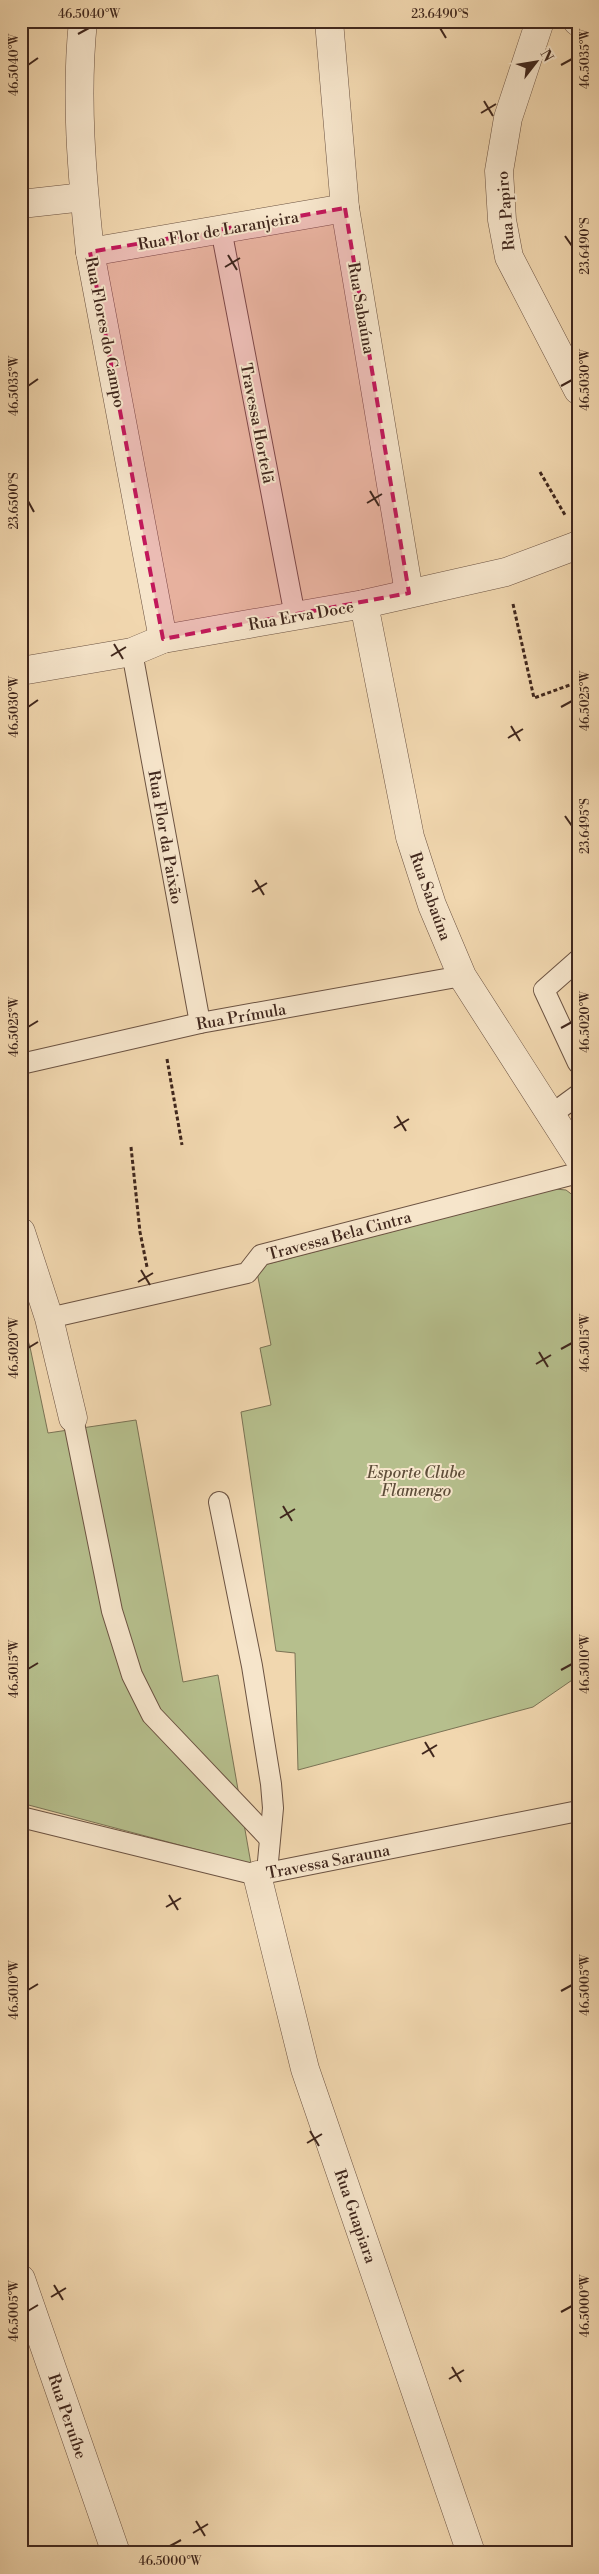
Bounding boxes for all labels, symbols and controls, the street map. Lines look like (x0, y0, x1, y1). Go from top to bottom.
text: 46.5040°W (58, 7, 121, 22)
text: 23.6490°S (411, 7, 469, 22)
text: 46.5035°W (578, 28, 593, 89)
text: 46.5040°W (7, 33, 22, 96)
north arrow (512, 38, 562, 88)
text: N (536, 46, 557, 65)
street label: Rua Papiro (493, 170, 519, 252)
street label: Rua Flor de Laranjeira (136, 207, 301, 255)
text: 23.6490°S (578, 217, 593, 275)
street label: Rua Flores do Campo (81, 255, 129, 410)
street label: Rua Sabaúna (343, 261, 379, 356)
text: 46.5030°W (578, 348, 593, 411)
text: 46.5035°W (7, 355, 22, 416)
street label: Travessa Hortelã (236, 361, 279, 486)
text: 23.6500°S (7, 472, 22, 530)
street label: Rua Erva Doce (247, 597, 356, 635)
text: 46.5025°W (578, 670, 593, 731)
text: 46.5030°W (7, 675, 22, 738)
street label: Rua Flor da Paixão (143, 769, 187, 906)
text: 23.6495°S (578, 798, 593, 854)
street label: Rua Sabaúna (405, 849, 456, 944)
text: 46.5020°W (578, 990, 593, 1053)
text: 46.5025°W (7, 996, 22, 1057)
street label: Rua Prímula (195, 999, 289, 1035)
street label: Travessa Bela Cintra (265, 1207, 414, 1265)
text: 46.5015°W (578, 1313, 593, 1372)
text: 46.5020°W (7, 1316, 22, 1379)
park label: Esporte Clube Flamengo (366, 1463, 466, 1501)
text: 46.5010°W (578, 1633, 593, 1694)
text: 46.5015°W (7, 1639, 22, 1698)
street label: Travessa Sarauna (265, 1840, 393, 1884)
text: 46.5005°W (578, 1953, 593, 2016)
text: 46.5010°W (7, 1959, 22, 2020)
street label: Rua Guapiara (330, 2167, 381, 2267)
text: 46.5000°W (578, 2273, 593, 2337)
text: 46.5005°W (7, 2279, 22, 2342)
street label: Rua Peruíbe (43, 2371, 91, 2461)
text: 46.5000°W (139, 2554, 203, 2569)

